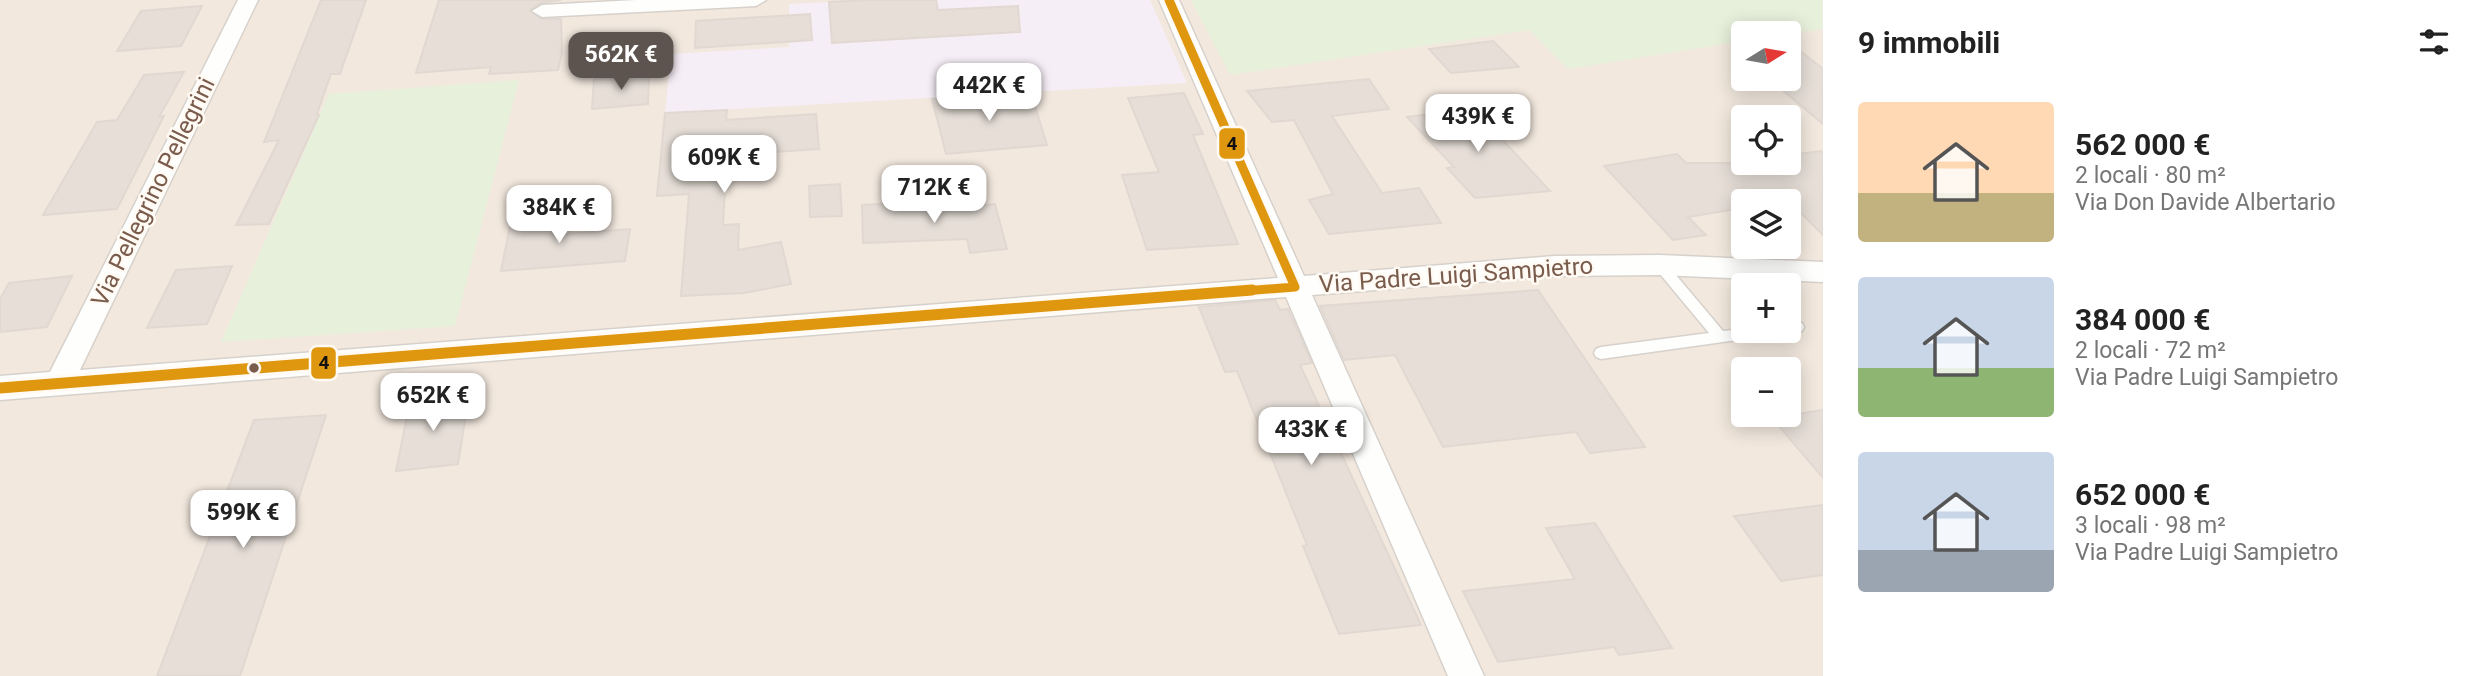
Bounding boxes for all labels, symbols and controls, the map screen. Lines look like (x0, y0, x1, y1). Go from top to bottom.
north arrow (1731, 21, 1801, 91)
map controls (1731, 21, 1801, 427)
icon: filters (2415, 23, 2453, 61)
text: 9 immobili (1858, 25, 2000, 60)
pin: 562K € (564, 32, 678, 92)
text: 562K € (584, 41, 658, 68)
pin: 442K € (932, 64, 1046, 123)
text: 442K € (952, 72, 1026, 99)
street label: Via Pellegrino Pellegrini (85, 73, 221, 311)
pin: 439K € (1421, 94, 1535, 154)
text: 439K € (1441, 103, 1515, 130)
button: locate (1731, 105, 1801, 175)
line badge: 4 (1218, 127, 1246, 160)
text: 562 000 € (2075, 127, 2210, 162)
icon: home (1914, 130, 1998, 214)
text: 4 (1227, 132, 1238, 155)
pin: 609K € (667, 136, 781, 195)
text: 609K € (687, 144, 761, 171)
text: 2 locali · 80 m² (2075, 162, 2226, 189)
pin: 712K € (877, 166, 991, 225)
text: 712K € (897, 174, 971, 201)
pin: 384K € (502, 186, 616, 245)
button: layers (1731, 189, 1801, 259)
text: Via Don Davide Albertario (2075, 189, 2336, 216)
text: 384K € (522, 194, 596, 221)
street label: Via Padre Luigi Sampietro (1318, 251, 1594, 299)
button: + (1731, 273, 1801, 343)
text: 384 000 € (2075, 302, 2210, 337)
icon: home (1914, 305, 1998, 389)
text: 2 locali · 72 m² (2075, 337, 2226, 364)
line badge: 4 (310, 346, 337, 380)
text: 4 (319, 351, 330, 374)
button: − (1731, 357, 1801, 427)
unlabelled marker (247, 361, 261, 375)
text: Via Padre Luigi Sampietro (2075, 364, 2338, 391)
pin: 652K € (376, 374, 490, 433)
text: 652K € (396, 382, 470, 409)
pin: 433K € (1254, 407, 1368, 467)
text: 433K € (1274, 416, 1348, 443)
text: 652 000 € (2075, 477, 2210, 512)
icon: home (1914, 480, 1998, 564)
pin: 599K € (186, 490, 300, 550)
text: 599K € (206, 499, 280, 526)
text: 3 locali · 98 m² (2075, 512, 2226, 539)
text: Via Padre Luigi Sampietro (2075, 539, 2338, 566)

